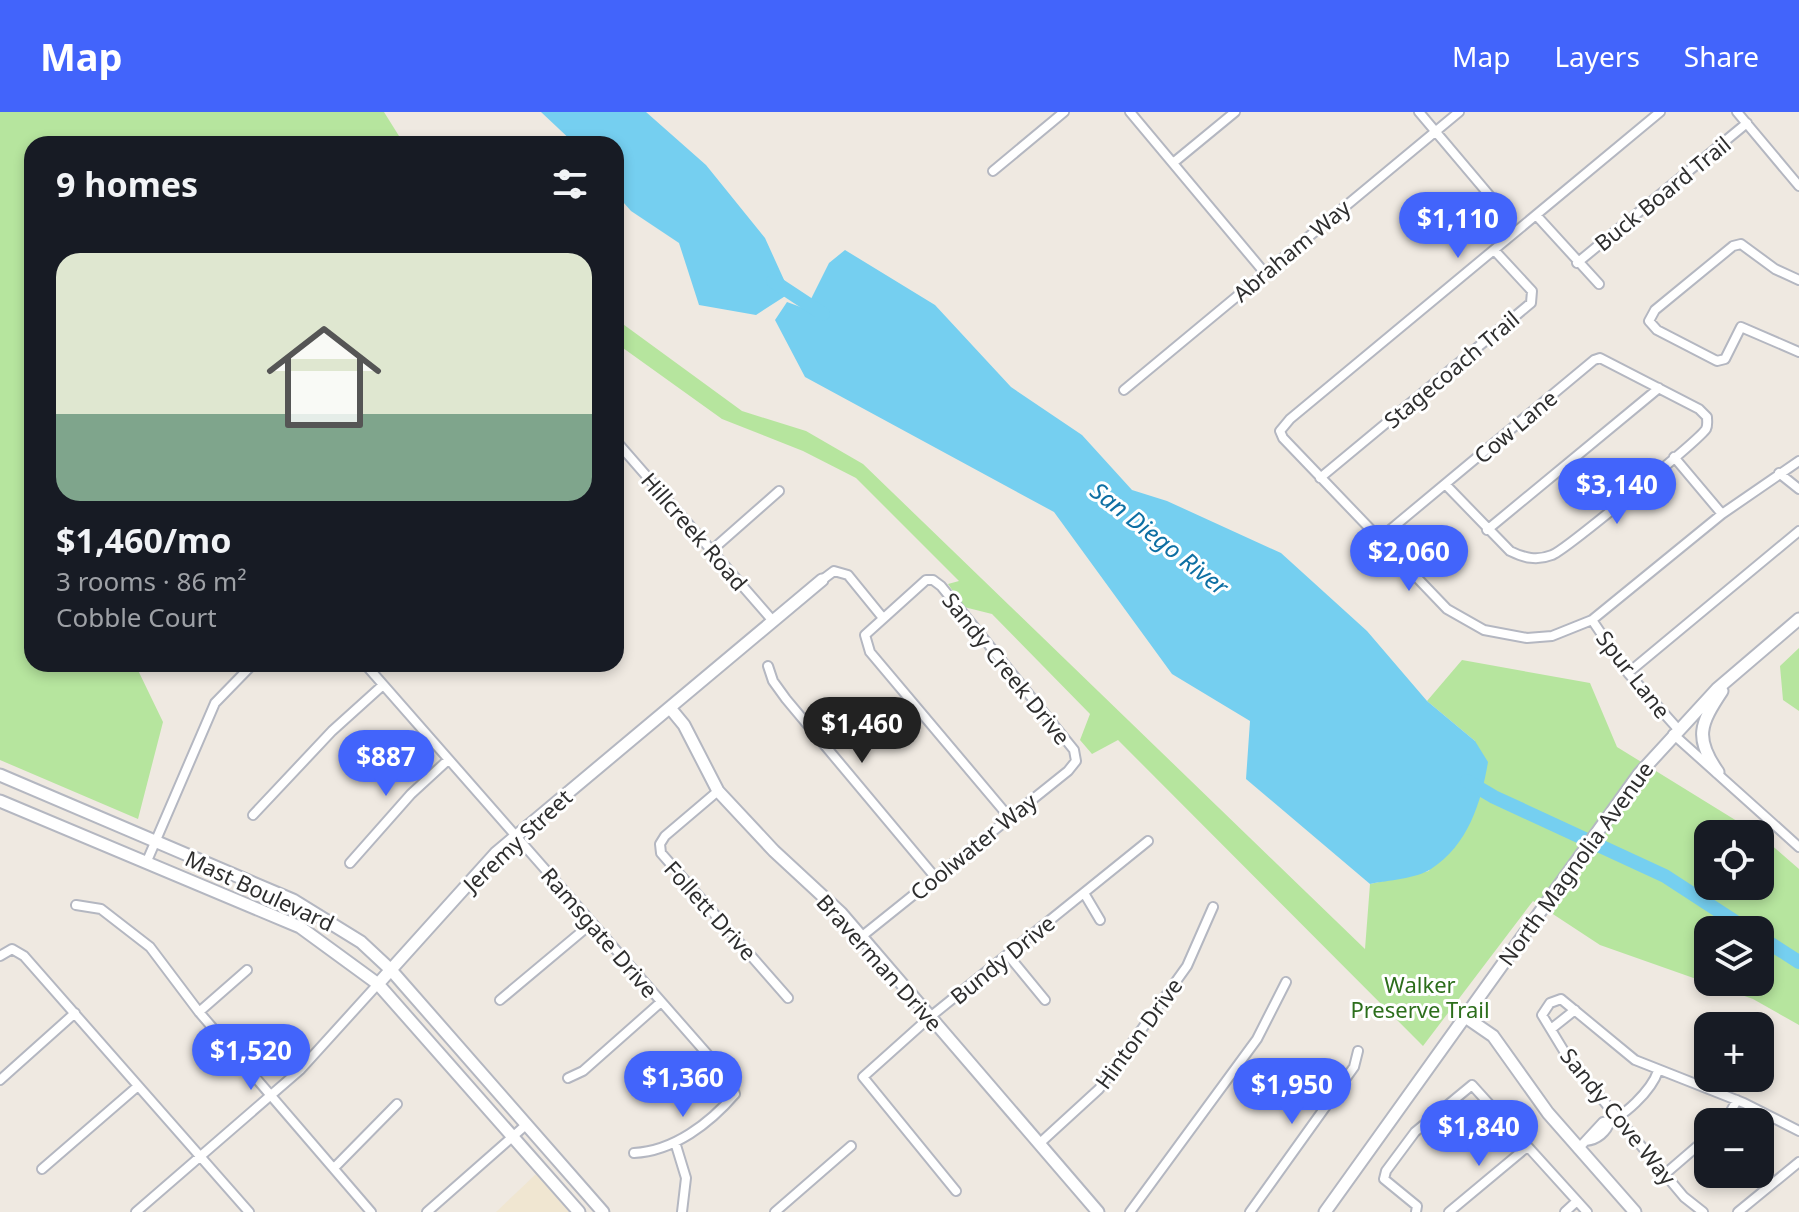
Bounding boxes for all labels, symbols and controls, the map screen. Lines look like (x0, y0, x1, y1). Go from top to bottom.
text: Map (40, 30, 123, 82)
text: Map (1452, 37, 1510, 75)
text: Layers (1554, 37, 1640, 75)
text: Share (1684, 37, 1759, 75)
street label: Buck Board Trail (1588, 129, 1736, 257)
text: 9 homes (56, 161, 198, 207)
icon: filters (548, 162, 592, 206)
street label: Abraham Way (1226, 192, 1357, 308)
pin: $1,110 (1393, 192, 1523, 260)
text: $1,110 (1417, 200, 1499, 236)
street label: Stagecoach Trail (1377, 304, 1525, 434)
icon: home (252, 305, 396, 449)
street label: Cow Lane (1467, 382, 1563, 470)
pin: $3,140 (1552, 458, 1682, 526)
street label: Hillcreek Road (635, 465, 755, 597)
text: $3,140 (1576, 466, 1658, 502)
water label: San Diego River (1084, 474, 1237, 603)
text: $1,460/mo (56, 517, 231, 563)
pin: $2,060 (1344, 525, 1474, 593)
text: $2,060 (1368, 533, 1450, 569)
text: 3 rooms · 86 m² (56, 563, 246, 599)
street label: Sandy Creek Drive (936, 586, 1078, 750)
text: Cobble Court (56, 599, 217, 635)
street label: Spur Lane (1590, 624, 1678, 724)
pin: $1,460 (797, 697, 927, 765)
text: $1,460 (821, 705, 903, 741)
pin: $887 (339, 730, 433, 798)
text: $887 (356, 738, 416, 774)
street label: North Magnolia Avenue (1491, 755, 1659, 971)
street label: Jeremy Street (455, 782, 578, 900)
street label: Coolwater Way (903, 785, 1043, 906)
map controls (1694, 820, 1774, 1188)
button: locate (1694, 820, 1774, 900)
street label: Mast Boulevard (181, 842, 339, 938)
street label: Follett Drive (658, 854, 764, 966)
street label: Ramsgate Drive (535, 860, 665, 1004)
street label: Braverman Drive (810, 887, 950, 1037)
street label: Bundy Drive (943, 908, 1061, 1010)
button: layers (1694, 916, 1774, 996)
park label: Walker Preserve Trail (1350, 969, 1490, 1024)
street label: Hinton Drive (1087, 971, 1189, 1095)
button: + (1694, 1012, 1774, 1092)
pin: $1,520 (186, 1024, 316, 1092)
text: $1,520 (210, 1032, 292, 1068)
street label: Sandy Cove Way (1554, 1041, 1684, 1191)
pin: $1,360 (618, 1051, 748, 1119)
pin: $1,950 (1227, 1058, 1357, 1126)
text: $1,360 (642, 1059, 724, 1095)
text: $1,950 (1251, 1066, 1333, 1102)
pin: $1,840 (1414, 1100, 1544, 1168)
text: $1,840 (1438, 1108, 1520, 1144)
button: − (1694, 1108, 1774, 1188)

